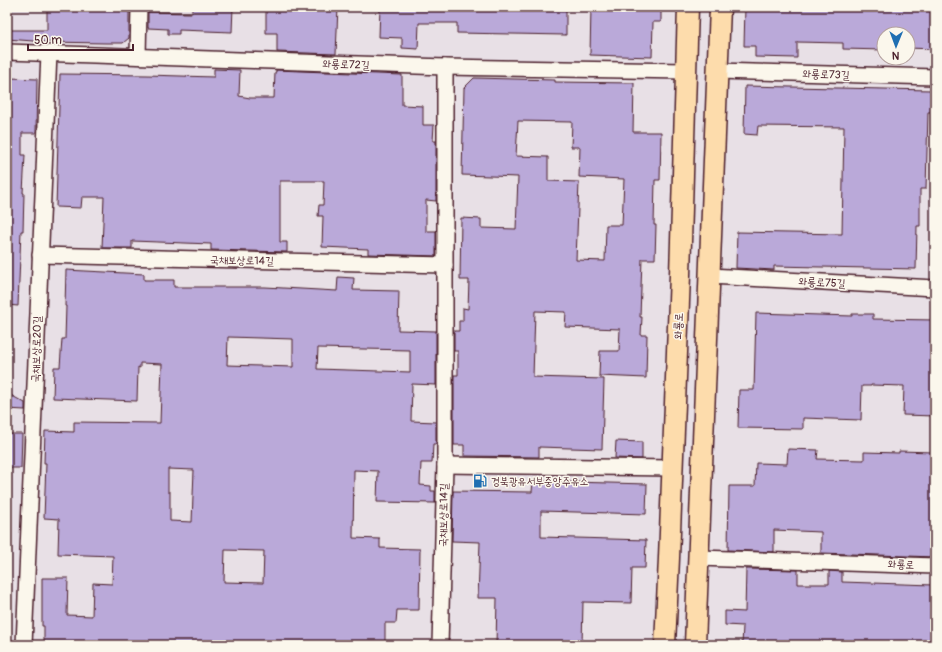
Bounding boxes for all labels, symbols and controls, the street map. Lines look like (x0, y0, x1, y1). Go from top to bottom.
scale bar (28, 26, 133, 52)
north arrow (876, 26, 916, 66)
text: 50 m (34, 33, 62, 48)
text: N (891, 49, 900, 62)
street label: 와룡로72길 (322, 57, 370, 72)
street label: 와룡로73길 (802, 67, 850, 82)
street label: 국채보상로14길 (210, 253, 274, 268)
street label: 와룡로75길 (798, 275, 846, 290)
street label: 와룡로 (672, 312, 685, 340)
street label: 국채보상로20길 (29, 315, 44, 383)
fuel station icon: 경북광유서부중앙주유소 (472, 473, 488, 489)
place label: 경북광유서부중앙주유소 (491, 475, 589, 488)
street label: 국채보상로14길 (436, 483, 451, 547)
street label: 와룡로 (887, 558, 915, 571)

